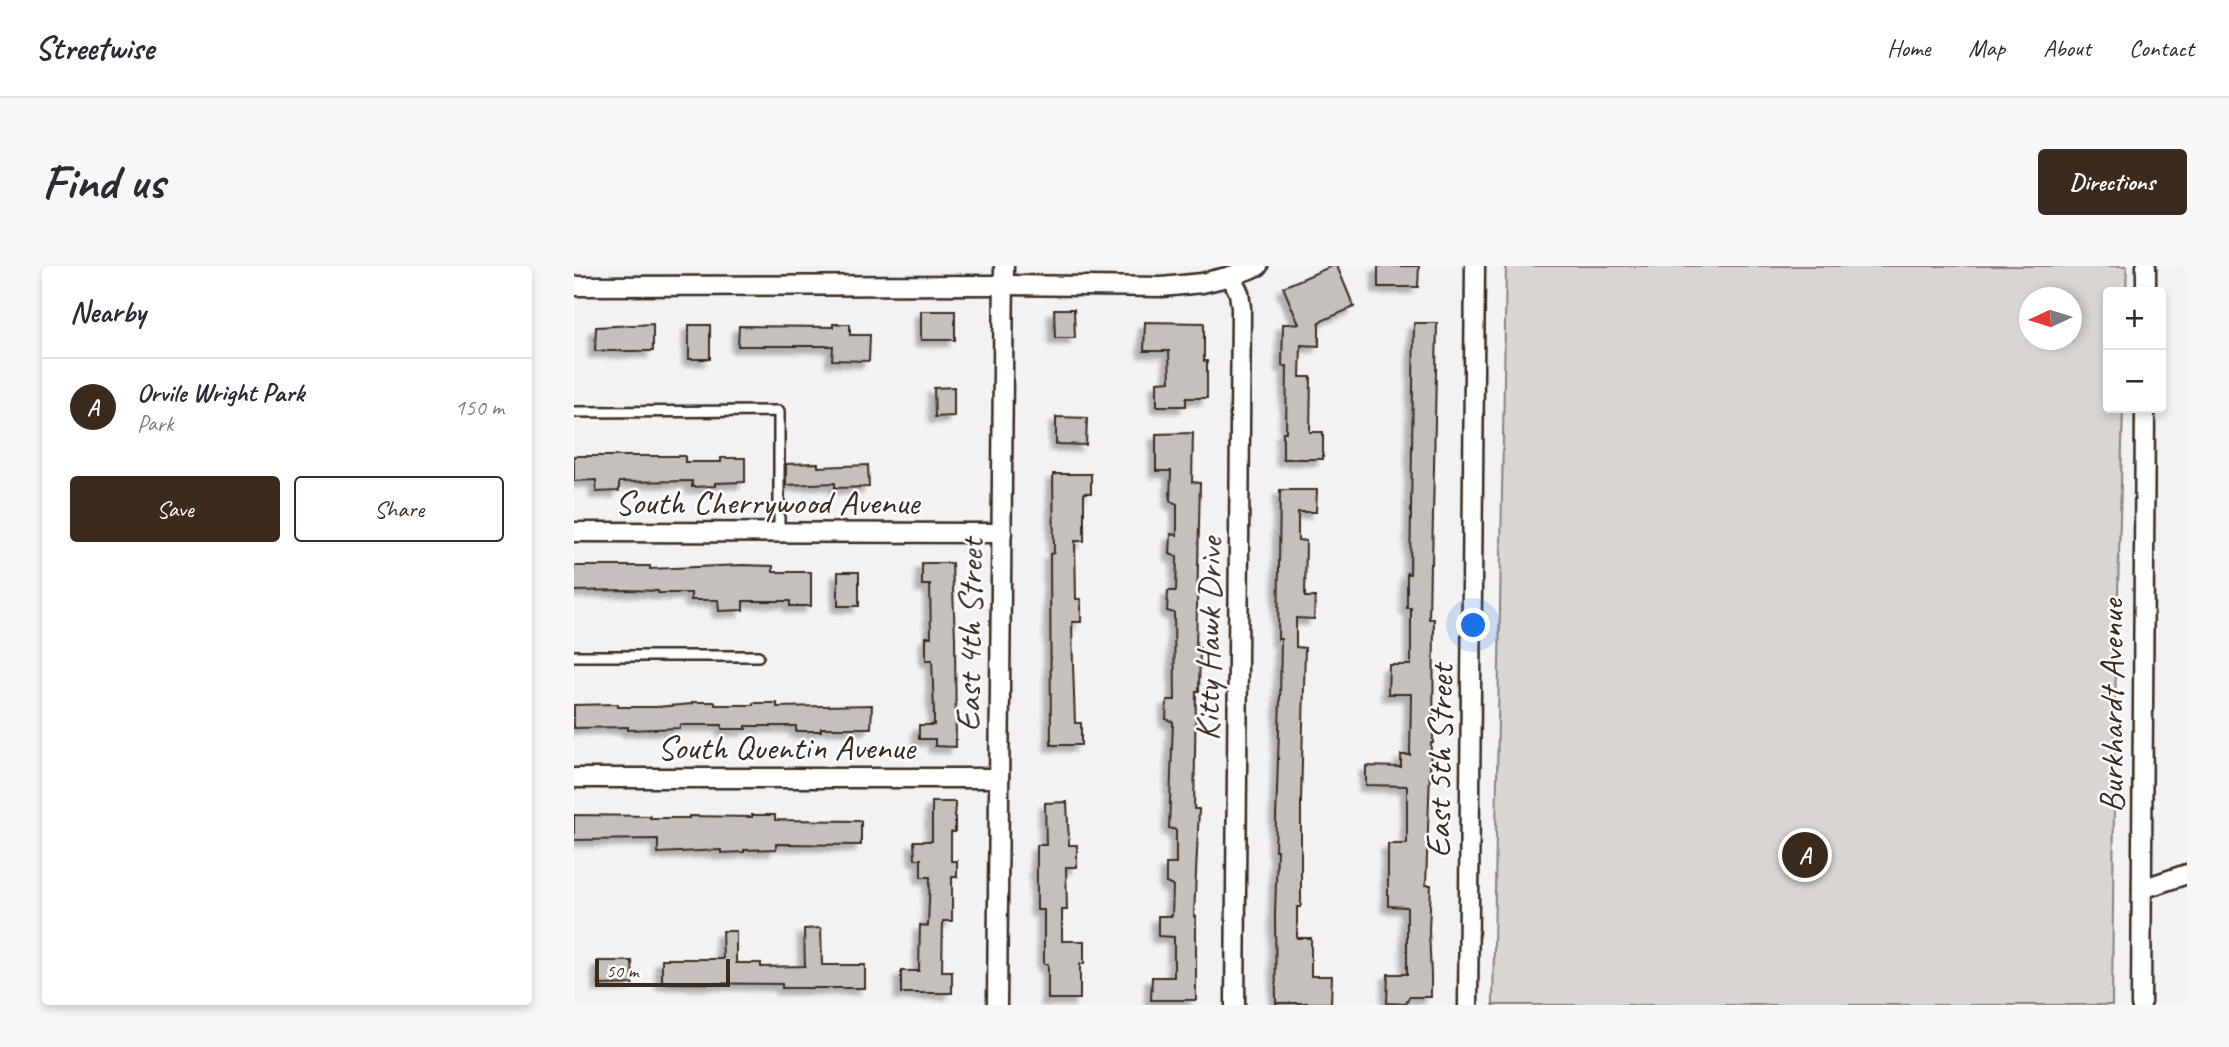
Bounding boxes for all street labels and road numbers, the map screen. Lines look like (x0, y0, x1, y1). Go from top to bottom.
street label: South Cherrywood Avenue (615, 480, 922, 525)
street label: Kitty Hawk Drive (1184, 534, 1233, 741)
street label: East 4th Street (945, 535, 994, 732)
street label: Burkhardt Avenue (2089, 597, 2134, 813)
street label: East 5th Street (1415, 661, 1464, 858)
street label: South Quentin Avenue (657, 725, 917, 770)

